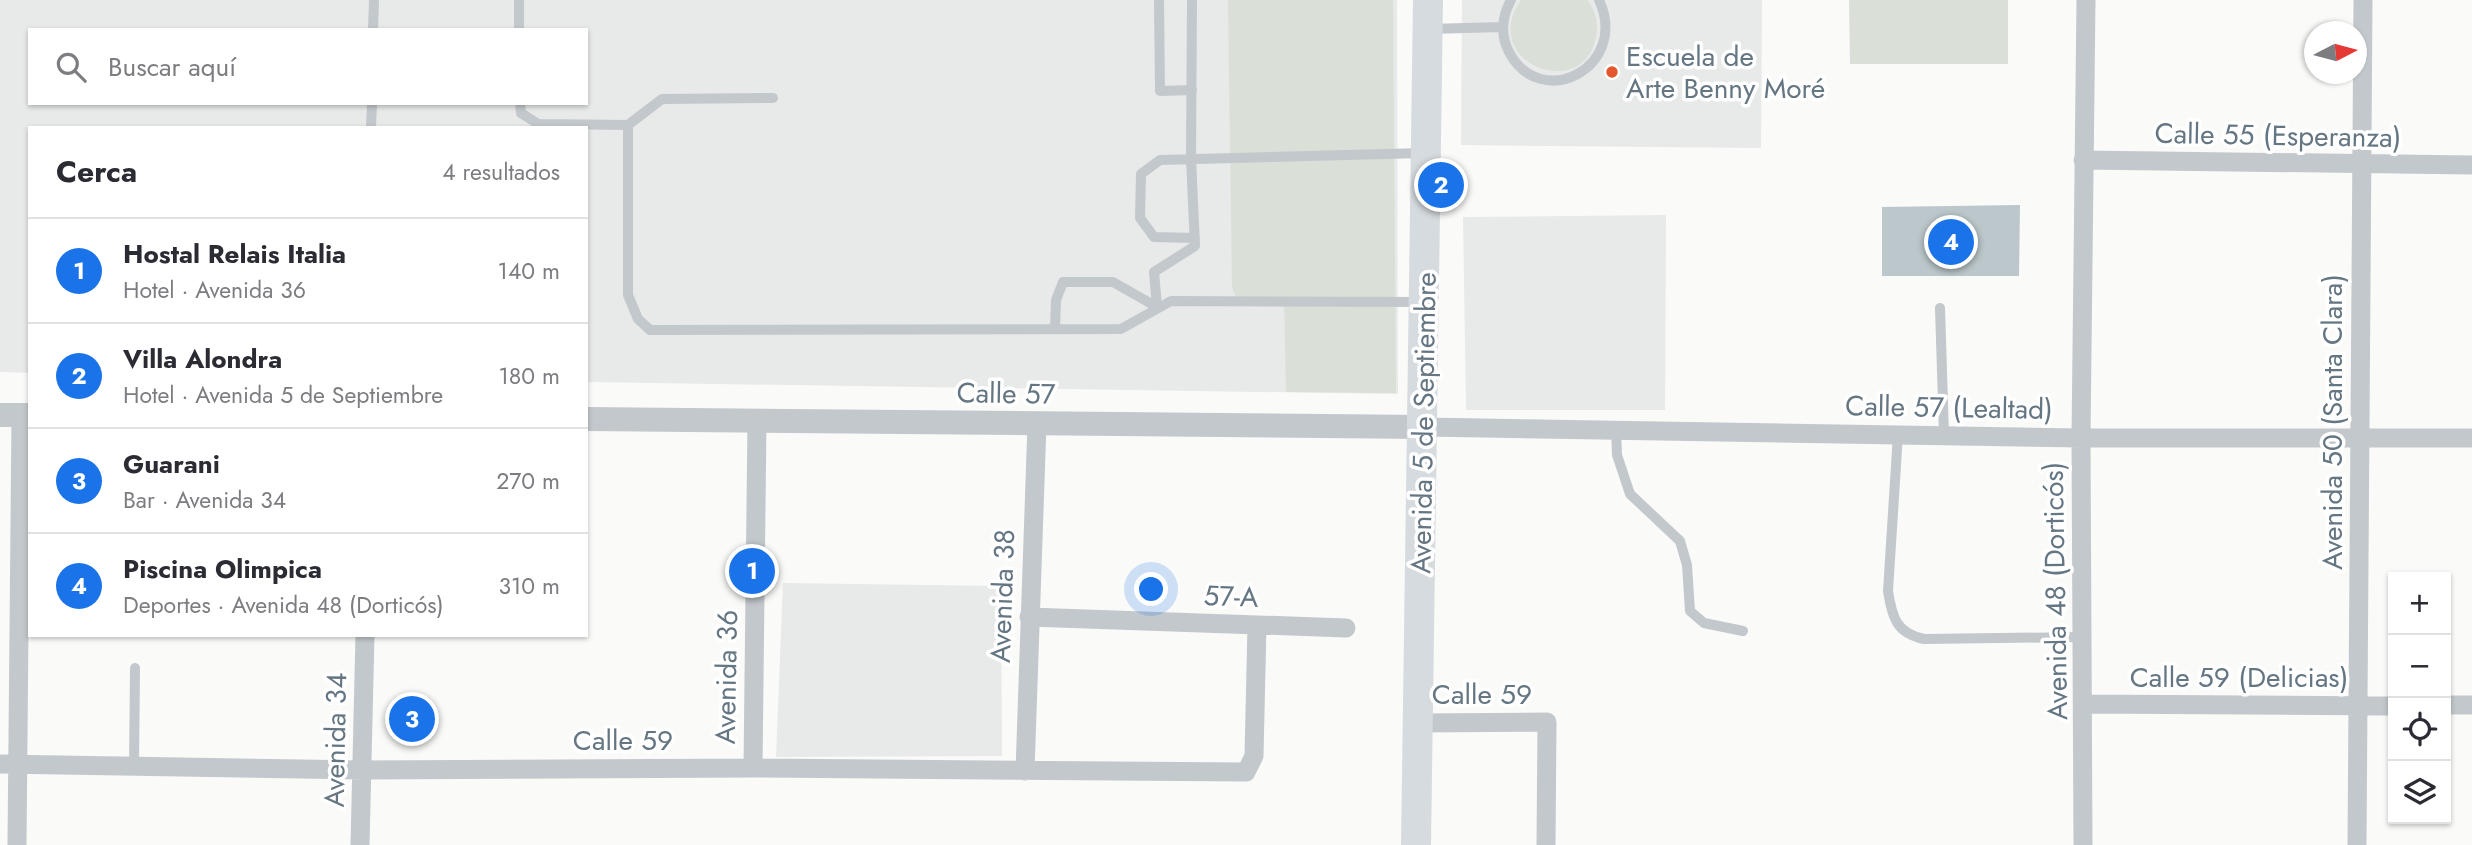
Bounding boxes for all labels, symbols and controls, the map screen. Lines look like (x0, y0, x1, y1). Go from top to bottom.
north arrow (2304, 21, 2367, 84)
search box (28, 28, 588, 105)
place label: Escuela de Arte Benny Moré (1626, 36, 1825, 109)
icon: search (52, 48, 90, 86)
text: Buscar aquí (108, 48, 236, 86)
marker: Escuela de Arte Benny Moré (1604, 64, 1620, 80)
street label: Calle 55 (Esperanza) (2154, 113, 2402, 158)
text: Cerca (56, 150, 137, 193)
text: 4 resultados (442, 155, 560, 189)
pin: 2 (1418, 159, 1464, 211)
pin: 4 (1928, 216, 1974, 268)
text: Hostal Relais Italia (123, 235, 346, 273)
text: 1 (73, 254, 85, 288)
text: 140 m (498, 254, 560, 288)
street label: Avenida 5 de Septiembre (1400, 272, 1447, 574)
text: Hotel · Avenida 36 (123, 273, 306, 307)
street label: Avenida 50 (Santa Clara) (2312, 274, 2353, 570)
text: Villa Alondra (123, 340, 282, 378)
text: 2 (71, 359, 87, 393)
text: 180 m (498, 359, 560, 393)
street label: Calle 57 (956, 372, 1056, 415)
text: Hotel · Avenida 5 de Septiembre (123, 378, 443, 412)
street label: Calle 57 (Lealtad) (1845, 385, 2053, 430)
text: Guarani (123, 445, 220, 483)
street label: Avenida 48 (Dorticós) (2033, 461, 2078, 721)
text: 3 (72, 464, 86, 498)
text: 270 m (496, 464, 560, 498)
text: Bar · Avenida 34 (123, 483, 286, 517)
street label: Avenida 38 (980, 528, 1025, 664)
pin: 1 (729, 545, 775, 597)
text: Piscina Olimpica (123, 550, 322, 588)
text: 4 (71, 569, 87, 603)
text: 310 m (498, 569, 560, 603)
your location (1134, 572, 1168, 606)
map controls (2388, 572, 2451, 824)
button: + (2388, 572, 2451, 635)
street label: 57-A (1203, 575, 1260, 618)
text: Deportes · Avenida 48 (Dorticós) (123, 588, 444, 622)
street label: Avenida 36 (705, 609, 748, 745)
button: − (2388, 635, 2451, 698)
street label: Calle 59 (Delicias) (2130, 657, 2348, 698)
street label: Avenida 34 (314, 672, 357, 808)
street label: Calle 59 (1432, 674, 1532, 715)
pin: 3 (389, 693, 435, 745)
button: locate (2388, 698, 2451, 761)
street label: Calle 59 (573, 720, 673, 761)
button: layers (2388, 761, 2451, 824)

